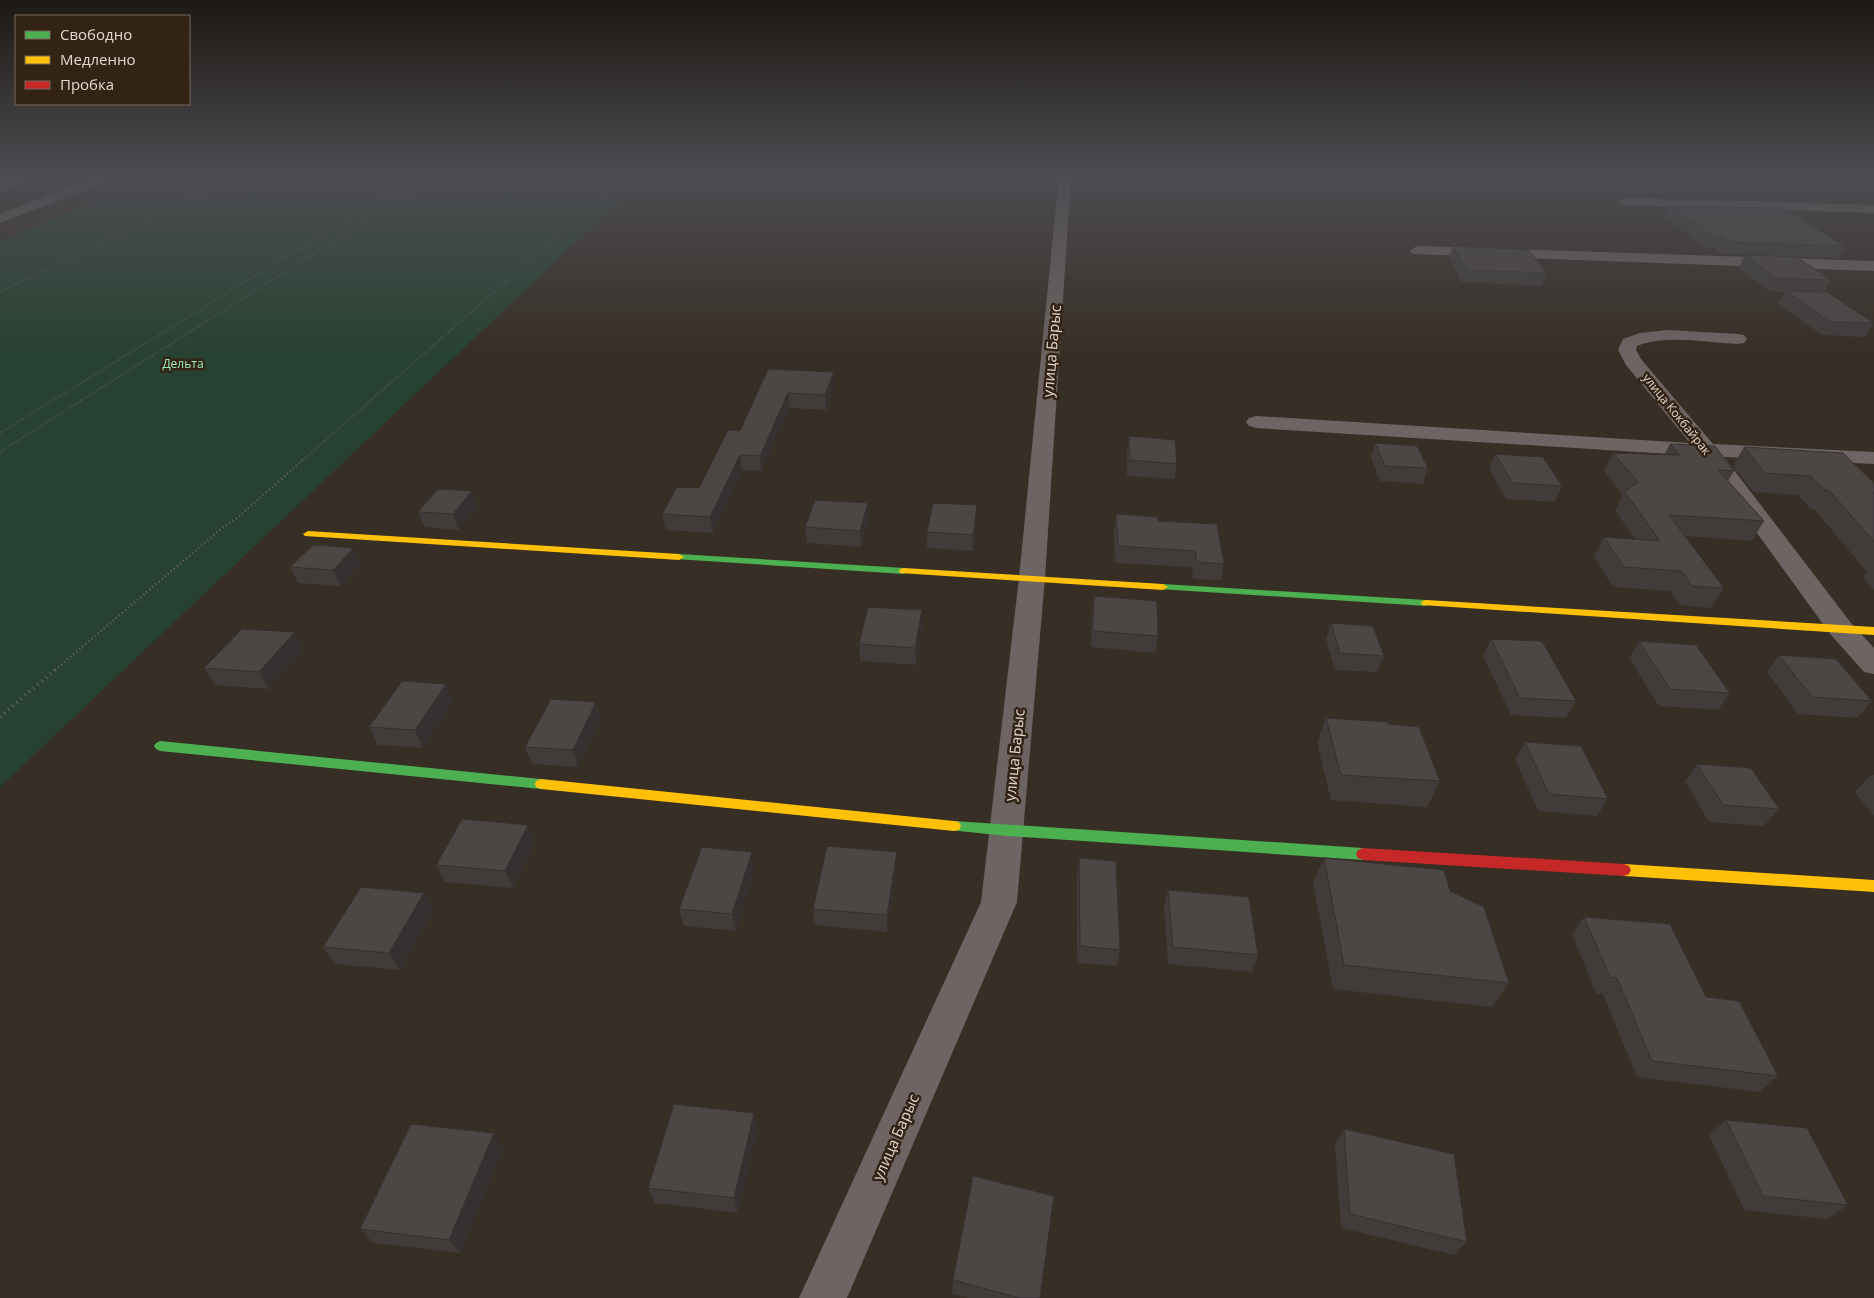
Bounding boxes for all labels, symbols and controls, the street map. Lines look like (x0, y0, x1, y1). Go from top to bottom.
legend (15, 15, 190, 105)
text: Свободно (60, 24, 132, 44)
text: Медленно (60, 49, 136, 69)
text: Пробка (60, 74, 114, 94)
street label: улица Барыс (1037, 304, 1065, 398)
park label: Дельта (162, 355, 204, 372)
street label: улица Кокбайрак (1639, 370, 1716, 459)
street label: улица Барыс (999, 708, 1029, 802)
street label: улица Барыс (867, 1091, 923, 1183)

